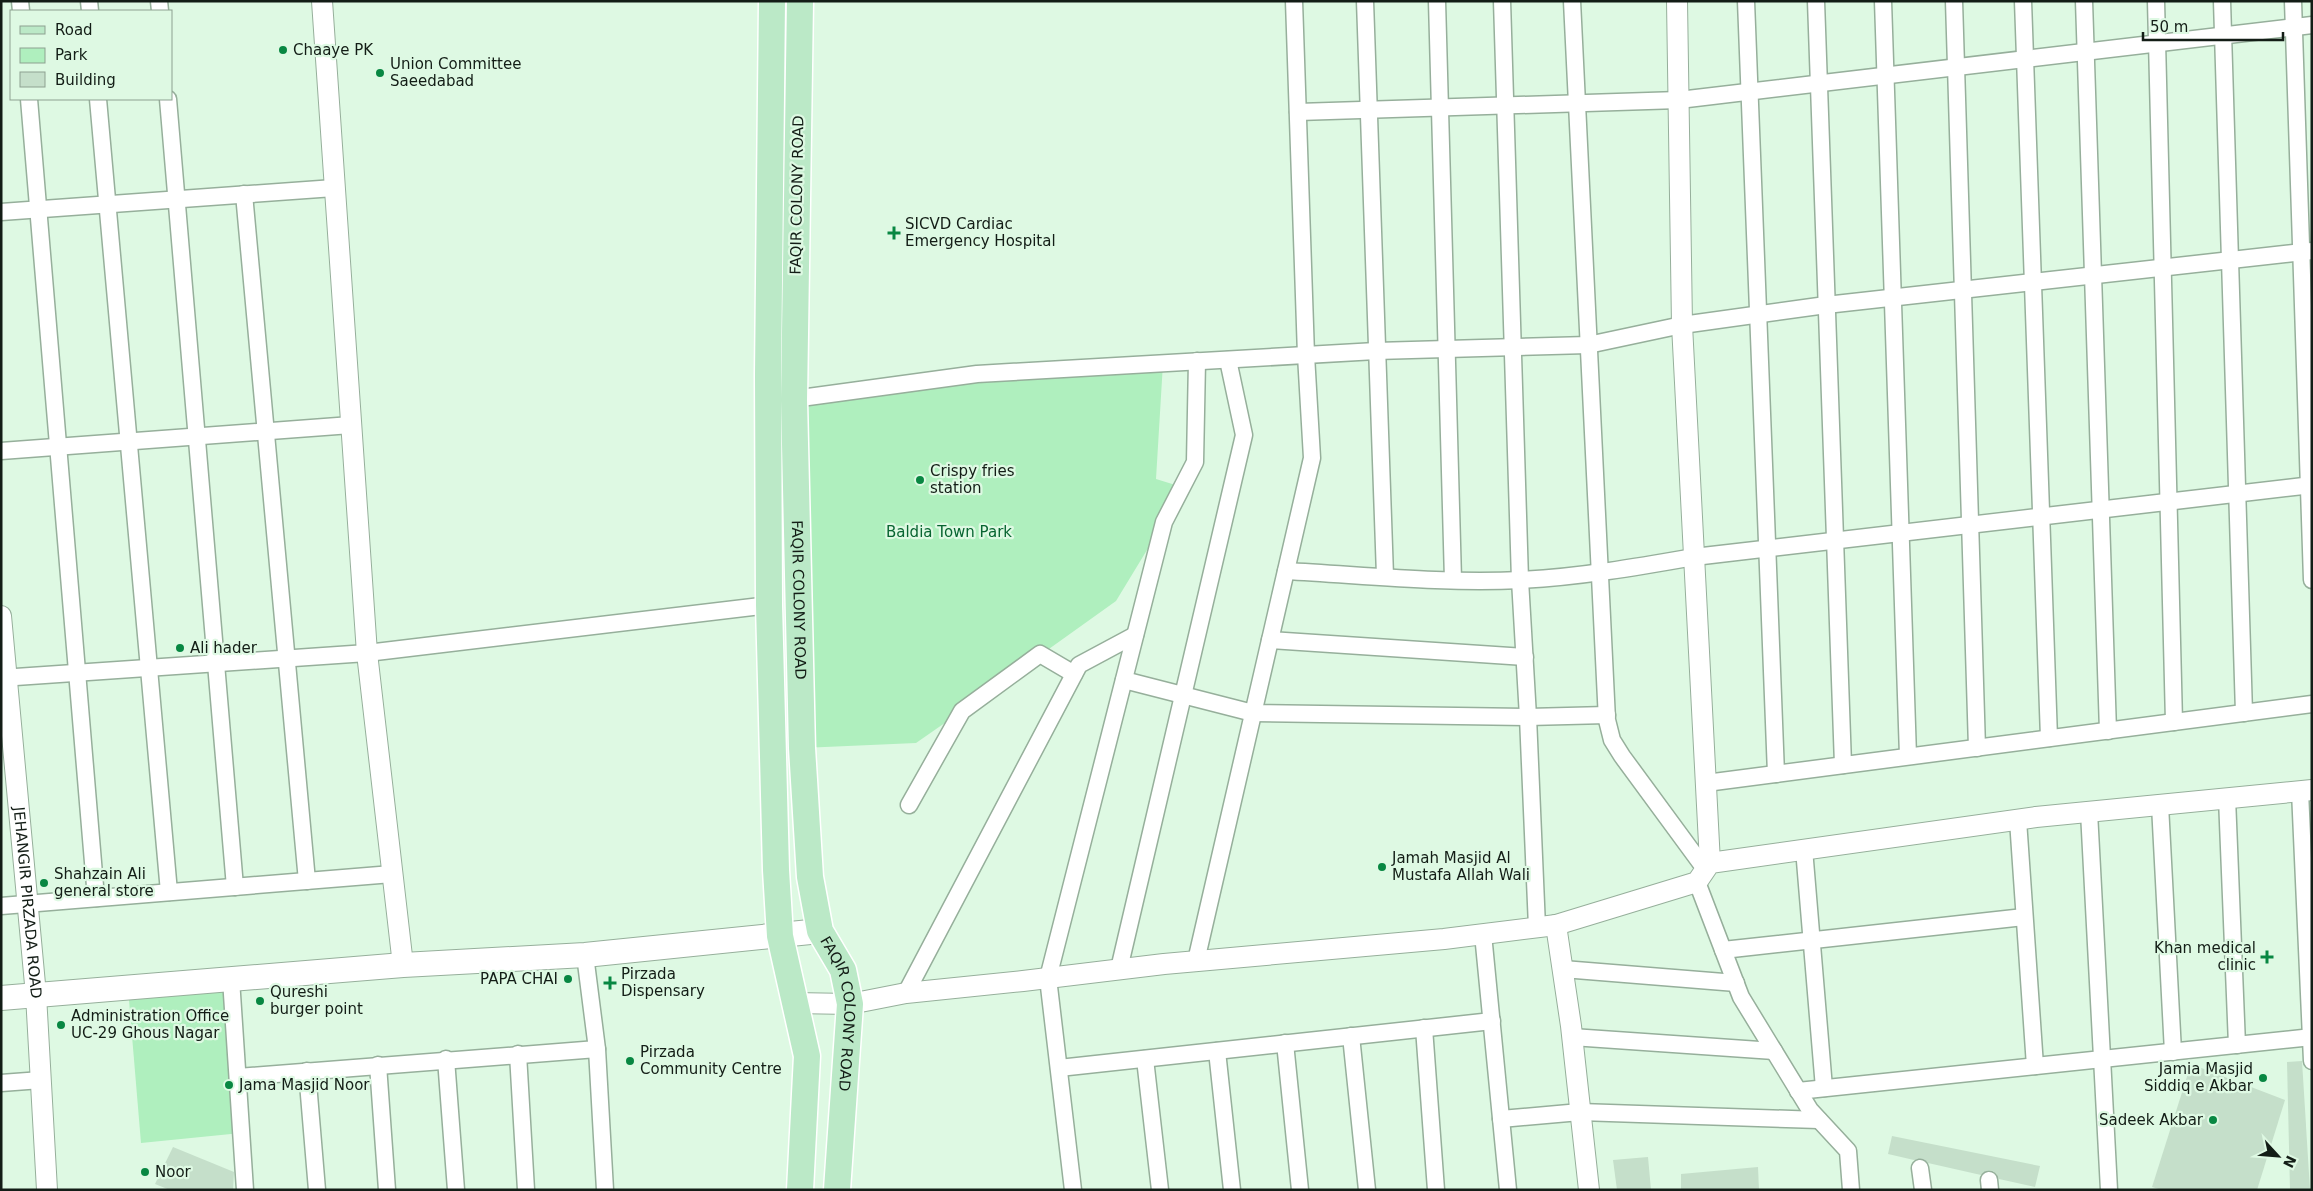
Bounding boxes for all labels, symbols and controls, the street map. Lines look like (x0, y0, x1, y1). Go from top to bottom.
legend (10, 10, 172, 100)
scale bar (2143, 10, 2283, 42)
text: 50 m (2150, 18, 2188, 36)
text: Road (55, 21, 93, 39)
place label: Chaaye PK (293, 41, 374, 59)
marker: Chaaye PK (277, 44, 289, 56)
text: Park (55, 46, 88, 64)
place label: Union Committee Saeedabad (390, 55, 521, 90)
marker: Union Committee Saeedabad (374, 67, 386, 79)
text: Building (55, 71, 116, 89)
street label: FAQIR COLONY ROAD (787, 115, 807, 275)
place label: SICVD Cardiac Emergency Hospital (905, 215, 1056, 250)
marker: SICVD Cardiac Emergency Hospital (887, 226, 901, 240)
place label: Crispy fries station (930, 462, 1015, 497)
marker: Crispy fries station (914, 474, 926, 486)
street label: FAQIR COLONY ROAD (788, 520, 809, 680)
park label: Baldia Town Park (886, 523, 1012, 541)
place label: Ali hader (190, 639, 258, 657)
marker: Ali hader (174, 642, 186, 654)
street label: JEHANGIR PIRZADA ROAD (10, 805, 45, 1000)
place label: Jamah Masjid Al Mustafa Allah Wali (1391, 849, 1530, 884)
marker: Jamah Masjid Al Mustafa Allah Wali (1376, 861, 1388, 873)
place label: Shahzain Ali general store (54, 865, 154, 900)
marker: Shahzain Ali general store (38, 877, 50, 889)
street label: FAQIR COLONY ROAD (816, 933, 859, 1092)
place label: Khan medical clinic (2154, 939, 2256, 974)
marker: Khan medical clinic (2260, 950, 2274, 964)
place label: Pirzada Dispensary (621, 965, 705, 1000)
place label: PAPA CHAI (480, 970, 558, 988)
marker: PAPA CHAI (562, 973, 574, 985)
marker: Pirzada Dispensary (603, 976, 617, 990)
place label: Qureshi burger point (270, 983, 363, 1018)
marker: Qureshi burger point (254, 995, 266, 1007)
place label: Administration Office UC-29 Ghous Nagar (71, 1007, 229, 1042)
marker: Administration Office UC-29 Ghous Nagar (55, 1019, 67, 1031)
place label: Pirzada Community Centre (640, 1043, 782, 1078)
marker: Pirzada Community Centre (624, 1055, 636, 1067)
place label: Jamia Masjid Siddiq e Akbar (2144, 1060, 2254, 1095)
marker: Jamia Masjid Siddiq e Akbar (2257, 1072, 2269, 1084)
place label: Jama Masjid Noor (238, 1076, 370, 1094)
marker: Jama Masjid Noor (223, 1079, 235, 1091)
place label: Sadeek Akbar (2099, 1111, 2204, 1129)
marker: Sadeek Akbar (2207, 1114, 2219, 1126)
north arrow (2253, 1131, 2303, 1181)
text: N (2280, 1153, 2299, 1170)
place label: Noor (155, 1163, 192, 1181)
marker: Noor (139, 1166, 151, 1178)

